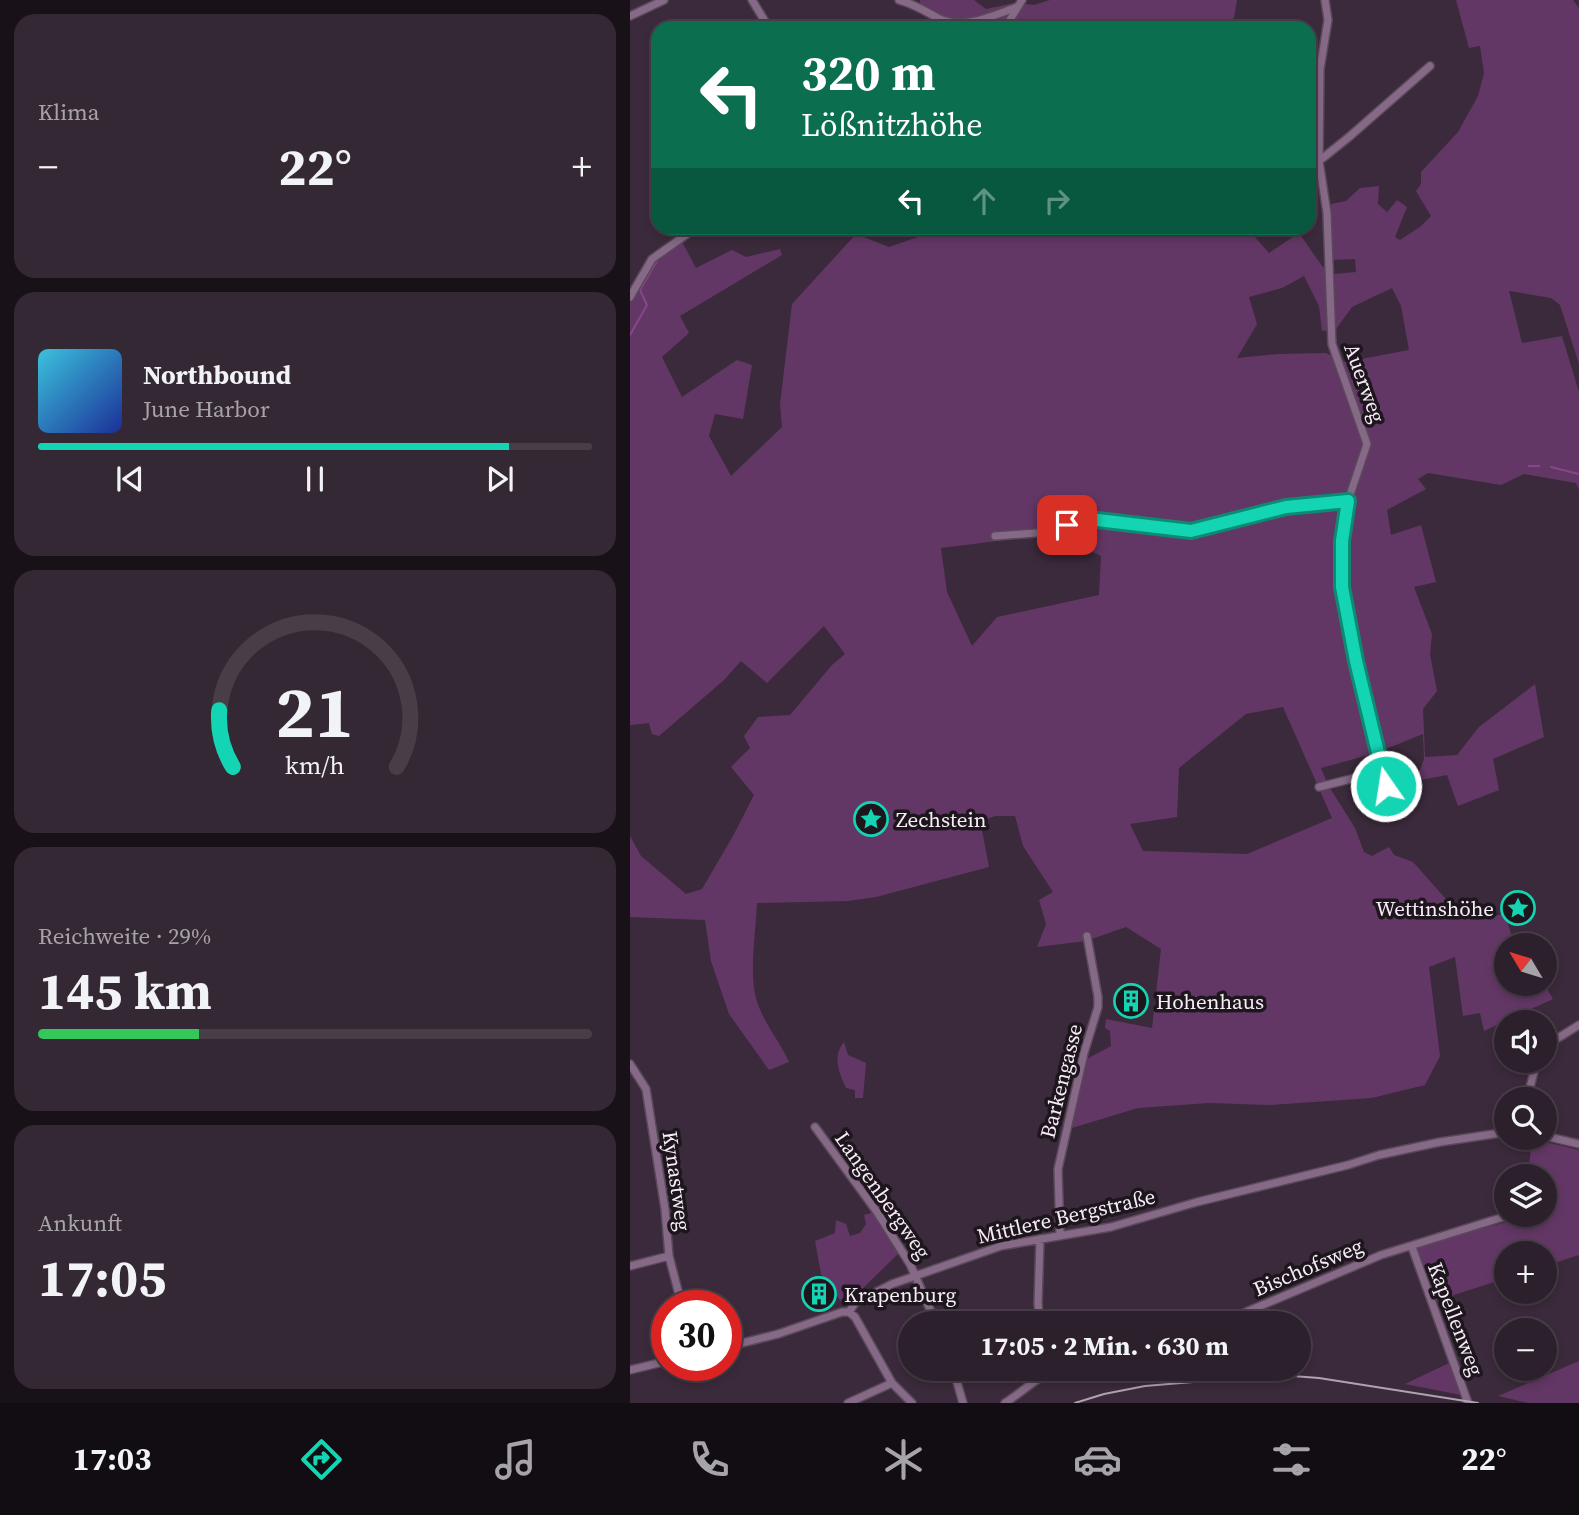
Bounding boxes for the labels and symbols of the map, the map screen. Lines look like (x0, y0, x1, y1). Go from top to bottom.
street label: Auerweg (1337, 339, 1393, 427)
pin (1037, 495, 1097, 555)
position arrow (1349, 749, 1423, 823)
place icon: Zechstein (852, 800, 890, 838)
place label: Zechstein (896, 805, 987, 834)
place icon: Wettinshöhe (1499, 889, 1537, 927)
place label: Wettinshöhe (1376, 894, 1494, 923)
north arrow (1494, 933, 1558, 996)
building icon: Hohenhaus (1112, 982, 1150, 1020)
place label: Hohenhaus (1156, 987, 1264, 1016)
street label: Barkengasse (1033, 1021, 1089, 1141)
street label: Langenbergweg (828, 1125, 938, 1265)
street label: Kynastweg (656, 1129, 698, 1233)
street label: Mittlere Bergstraße (974, 1181, 1158, 1251)
street label: Bischofsweg (1249, 1231, 1367, 1303)
street label: Kapellenweg (1421, 1258, 1491, 1380)
building icon: Krapenburg (800, 1275, 838, 1313)
place label: Krapenburg (844, 1280, 956, 1309)
speed limit sign: 30 (651, 1290, 742, 1381)

